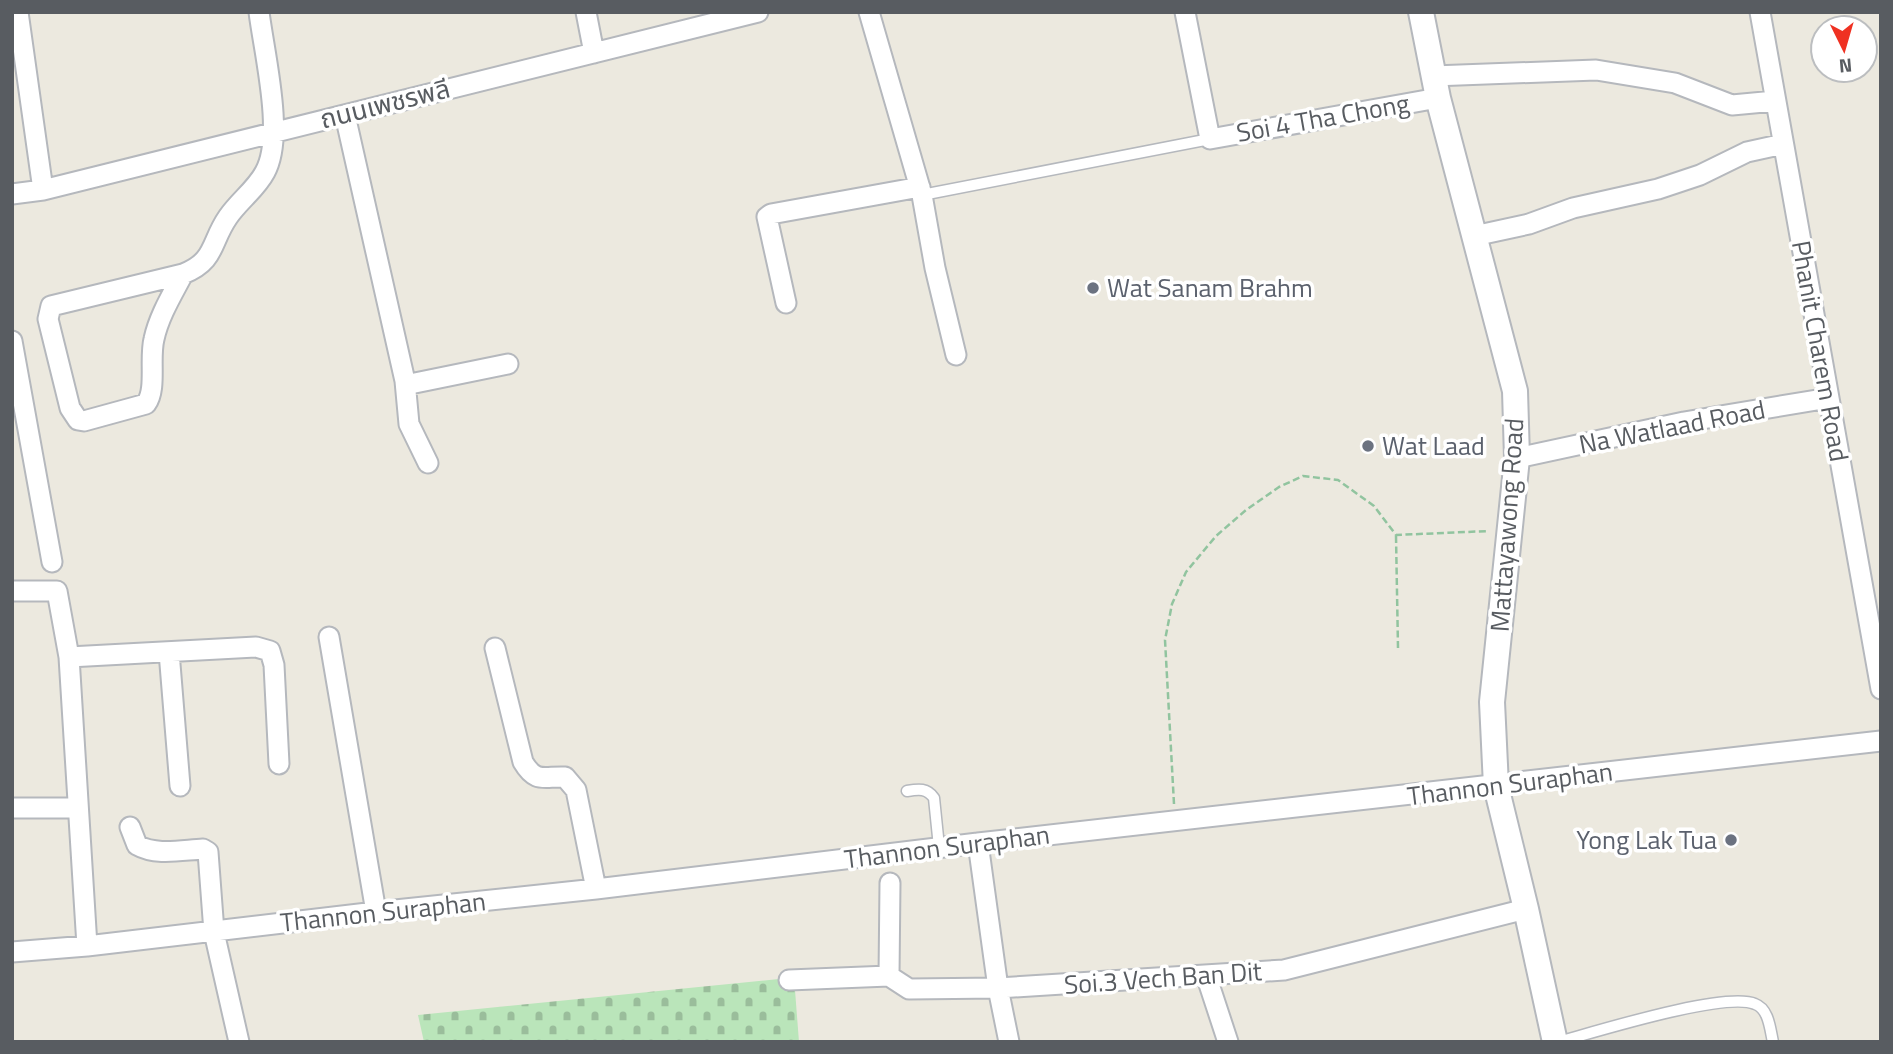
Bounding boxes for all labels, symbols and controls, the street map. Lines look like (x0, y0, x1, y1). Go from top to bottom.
north arrow (1809, 14, 1879, 84)
text: N (1838, 51, 1853, 81)
street label: ถนนเพชรพลี (316, 69, 454, 138)
street label: Soi 4 Tha Chong (1233, 83, 1413, 152)
street label: Phanit Charem Road (1782, 237, 1859, 464)
place label: Wat Sanam Brahm (1107, 268, 1313, 307)
marker: Wat Sanam Brahm (1085, 280, 1101, 296)
street label: Na Watlaad Road (1575, 389, 1768, 464)
street label: Mattayawong Road (1480, 417, 1533, 633)
place label: Wat Laad (1382, 426, 1485, 465)
marker: Wat Laad (1360, 438, 1376, 454)
street label: Thannon Suraphan (1405, 752, 1615, 815)
street label: Thannon Suraphan (842, 815, 1052, 878)
place label: Yong Lak Tua (1576, 820, 1717, 859)
marker: Yong Lak Tua (1723, 832, 1739, 848)
street label: Thannon Suraphan (278, 881, 488, 942)
street label: Soi.3 Vech Ban Dit (1063, 951, 1263, 1004)

